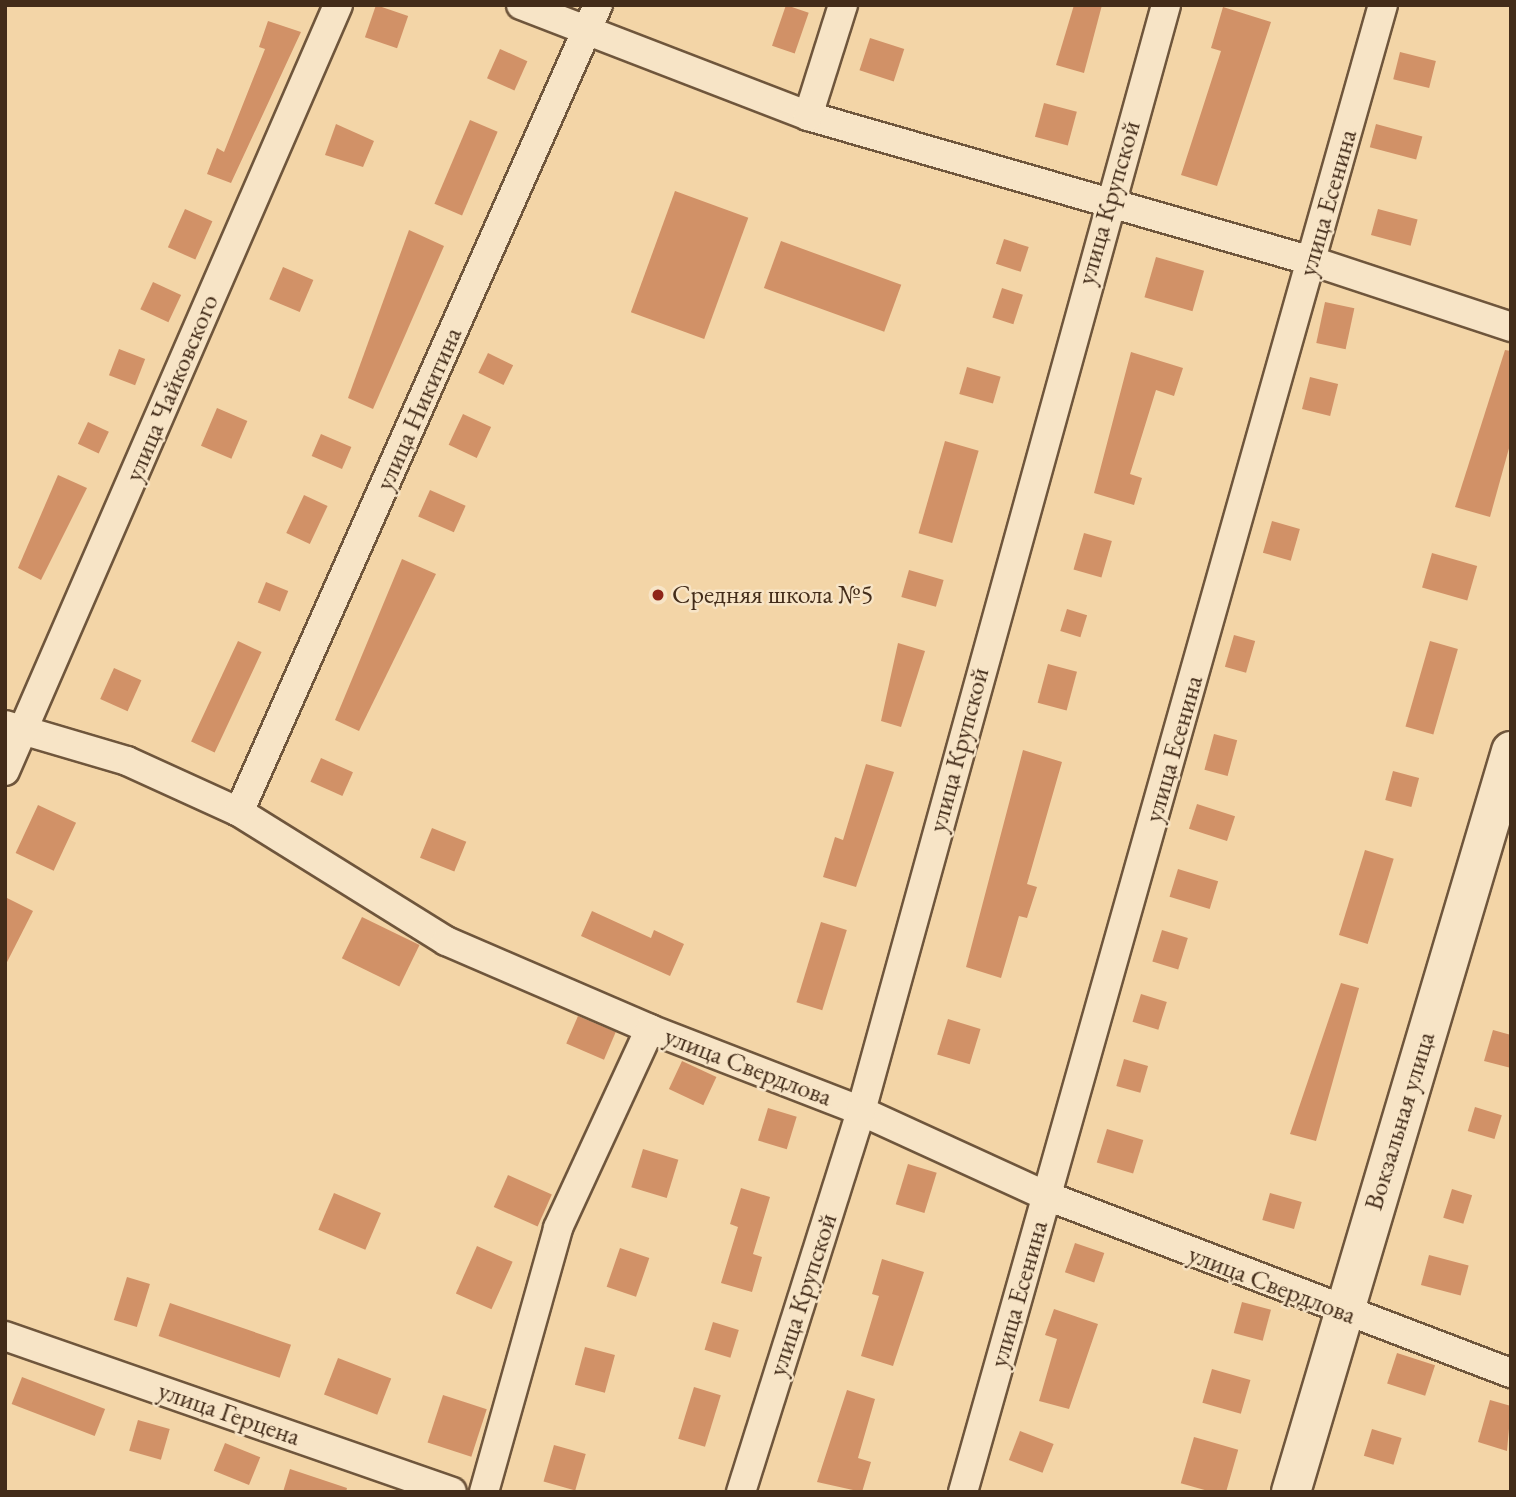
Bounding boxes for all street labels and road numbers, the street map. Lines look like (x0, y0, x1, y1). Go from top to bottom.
street label: улица Крупской (1071, 117, 1147, 289)
street label: улица Есенина (1292, 126, 1364, 280)
street label: улица Чайковского (118, 290, 226, 486)
street label: улица Никитина (369, 323, 469, 495)
street label: улица Крупской (922, 664, 996, 836)
street label: улица Есенина (1138, 672, 1210, 826)
street label: улица Свердлова (660, 1021, 836, 1113)
street label: Вокзальная улица (1358, 1028, 1442, 1214)
street label: улица Крупской (762, 1210, 844, 1380)
street label: улица Есенина (983, 1217, 1055, 1371)
street label: улица Свердлова (1184, 1239, 1360, 1331)
street label: улица Герцена (154, 1375, 304, 1453)

